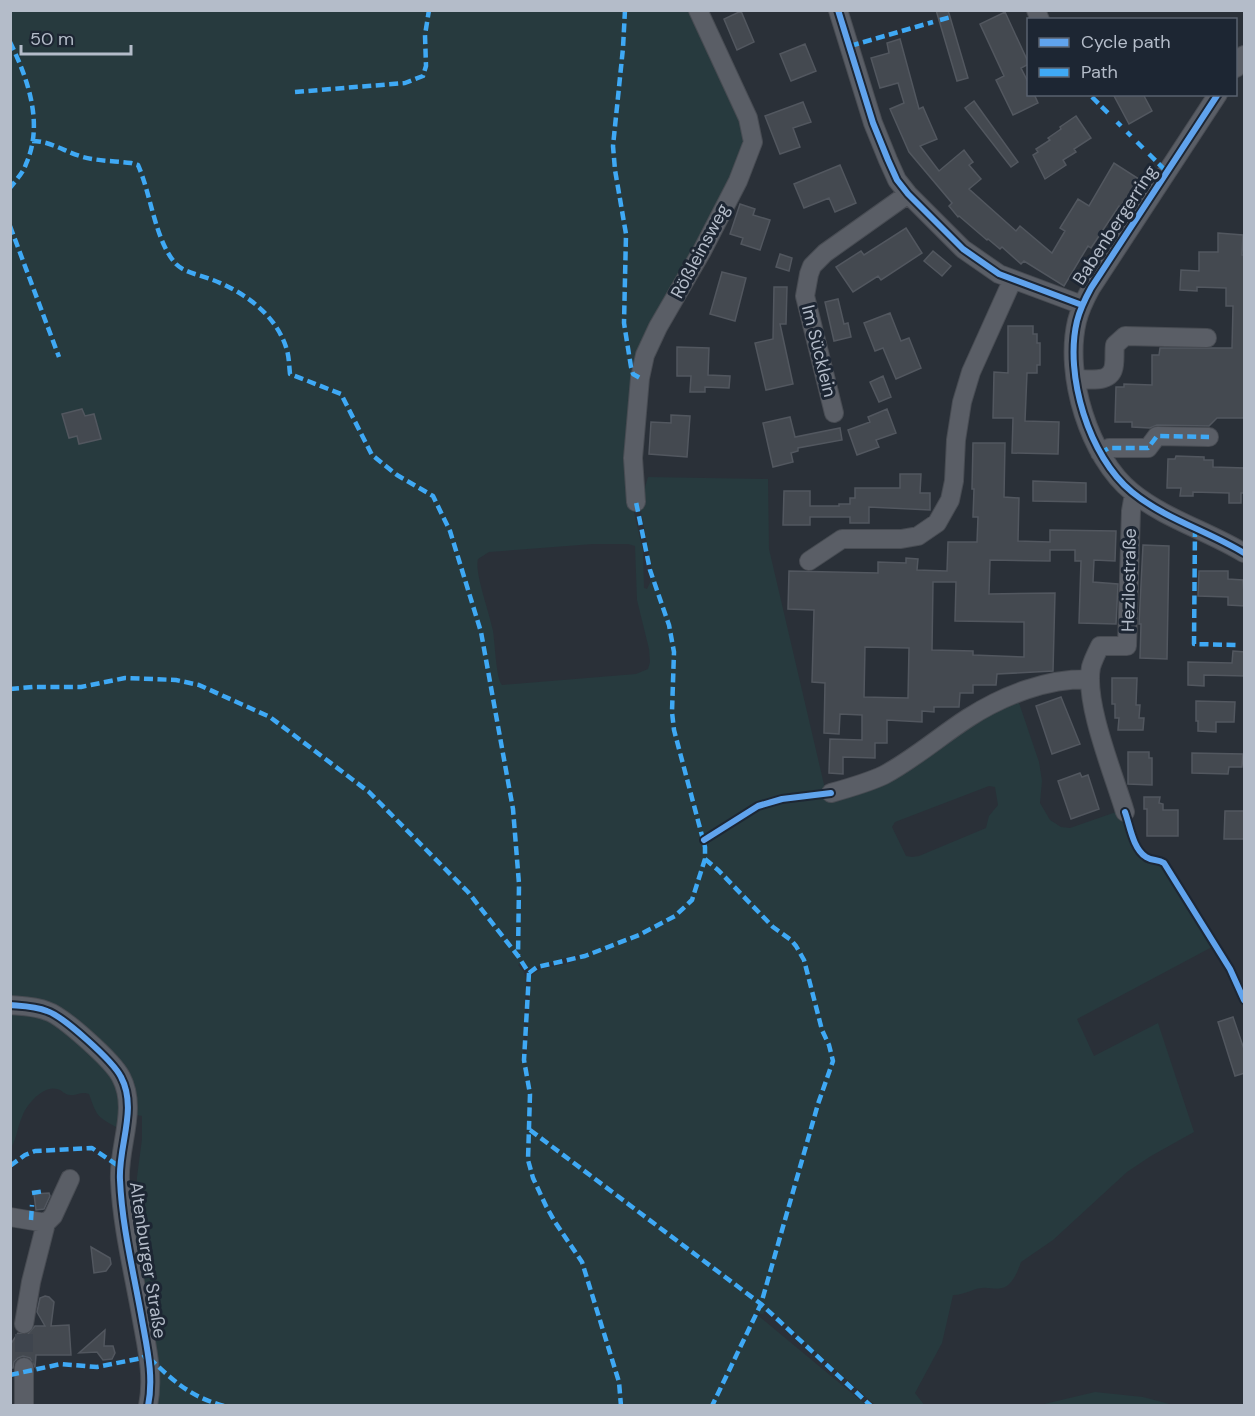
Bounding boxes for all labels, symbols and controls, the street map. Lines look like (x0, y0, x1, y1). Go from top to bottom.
scale bar (21, 18, 130, 56)
legend (1027, 18, 1237, 96)
text: 50 m (30, 27, 74, 51)
text: Cycle path (1081, 30, 1171, 54)
text: Path (1081, 60, 1118, 84)
street label: Babenbergerring (1067, 160, 1163, 290)
street label: Rößleinsweg (665, 200, 735, 302)
street label: Im Sücklein (796, 302, 842, 400)
street label: Hezilostraße (1116, 528, 1142, 632)
street label: Altenburger Straße (124, 1180, 172, 1340)

